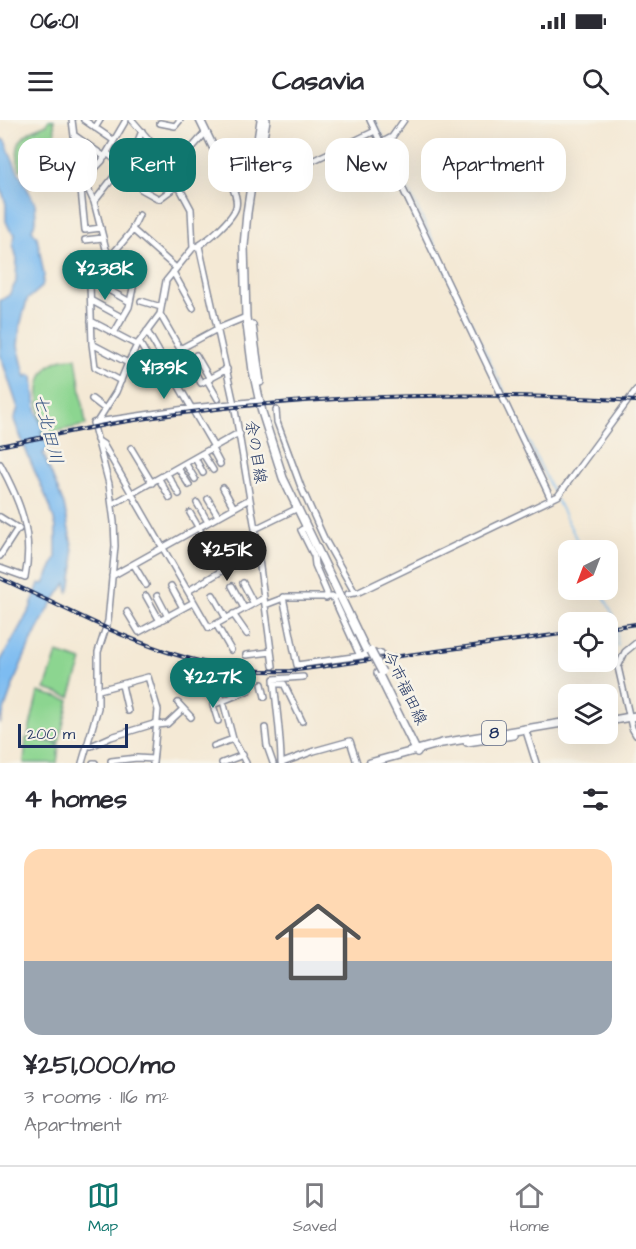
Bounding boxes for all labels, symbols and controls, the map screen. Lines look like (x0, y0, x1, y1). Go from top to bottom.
text: 06:01 (30, 6, 78, 37)
text: Casavia (272, 62, 364, 100)
icon: menu (24, 65, 57, 98)
icon: search (579, 65, 612, 98)
chip: Buy (18, 138, 97, 192)
chip: Rent (109, 138, 196, 192)
chip: Filters (208, 138, 313, 192)
chip: New (325, 138, 409, 192)
chip: Apartment (421, 138, 566, 192)
pin: ¥238K (63, 250, 147, 301)
text: ¥238K (76, 255, 134, 283)
pin: ¥139K (122, 349, 206, 400)
text: ¥139K (141, 354, 187, 382)
water label: 七北田川 (27, 391, 69, 467)
street label: 余の目線 (240, 419, 272, 485)
pin: ¥251K (185, 531, 269, 582)
text: ¥251K (202, 536, 252, 564)
north arrow (558, 540, 618, 600)
map controls (558, 540, 618, 744)
button: locate (558, 612, 618, 672)
street label: 今市福田線 (378, 647, 432, 729)
pin: ¥227K (171, 658, 255, 709)
text: ¥227K (184, 663, 242, 691)
button: layers (558, 684, 618, 744)
scale bar (18, 721, 128, 748)
road number: 8 (482, 721, 506, 745)
text: 200 m (27, 723, 75, 745)
text: 4 homes (24, 781, 127, 817)
icon: filters (579, 783, 612, 816)
icon: home (264, 888, 372, 996)
text: ¥251,000/mo (24, 1047, 175, 1083)
text: 3 rooms · 116 m² (24, 1083, 169, 1111)
text: Apartment (24, 1111, 122, 1139)
tab: Map (87, 1179, 120, 1237)
tab: Saved (293, 1179, 336, 1237)
tab: Home (510, 1179, 549, 1237)

